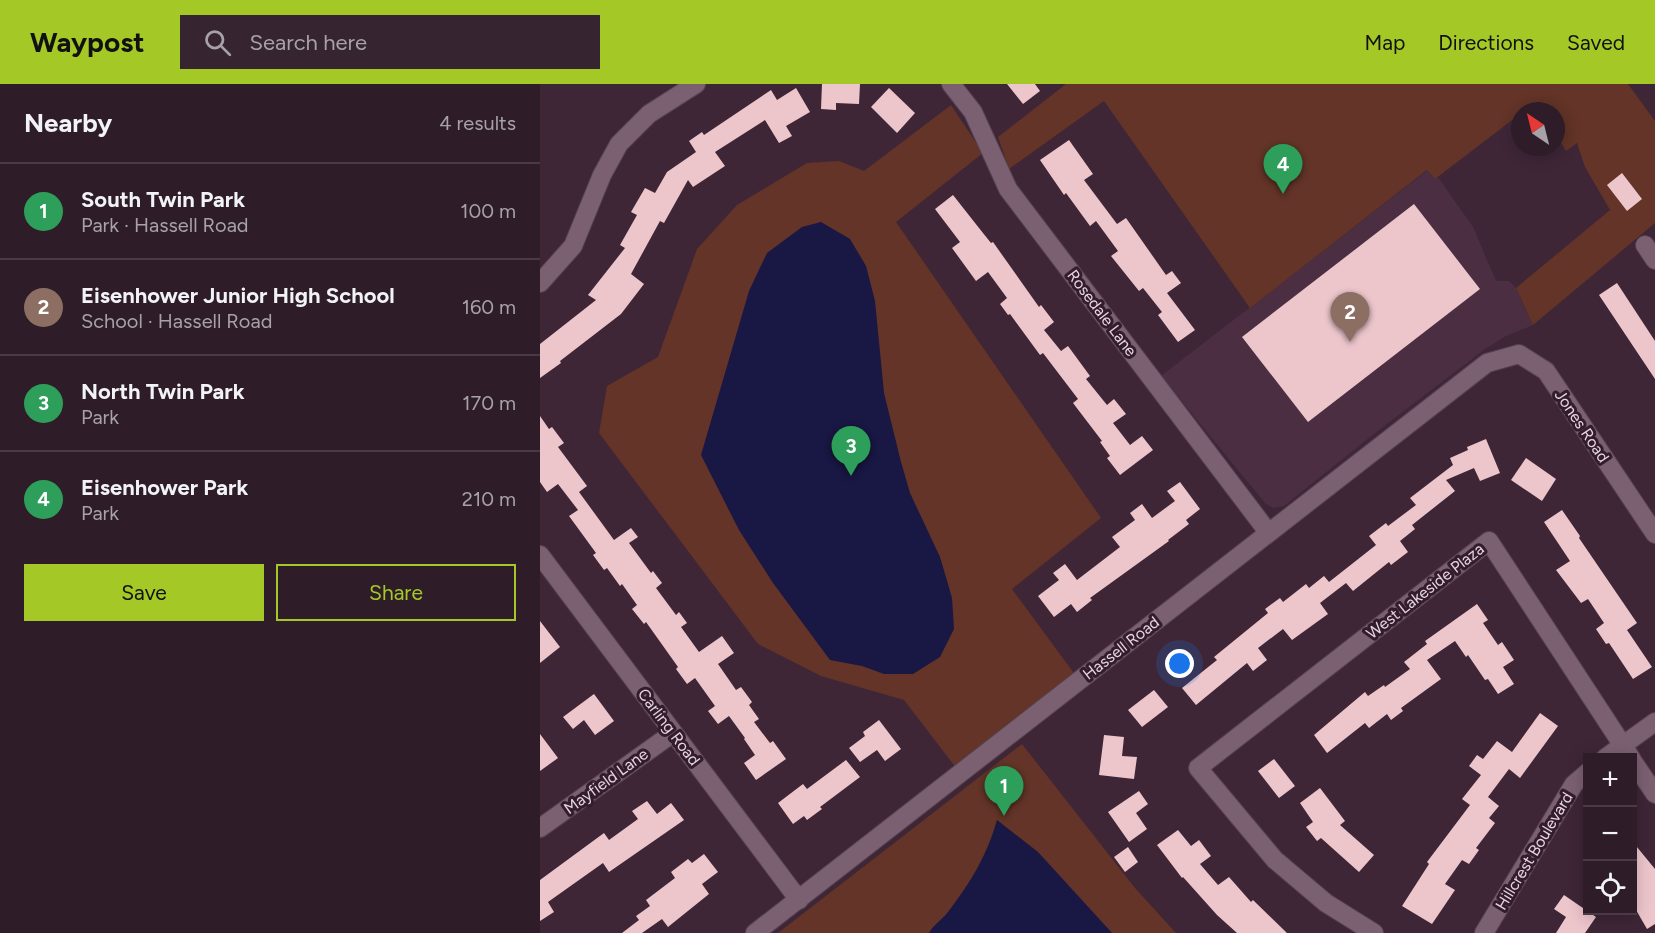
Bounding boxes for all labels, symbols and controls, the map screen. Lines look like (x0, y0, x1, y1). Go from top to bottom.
search box (180, 15, 600, 69)
text: Waypost (30, 25, 144, 59)
icon: search (201, 26, 234, 59)
text: Search here (249, 29, 367, 56)
text: Map (1364, 30, 1405, 55)
text: Directions (1438, 30, 1534, 55)
text: Saved (1567, 30, 1625, 55)
north arrow (1511, 102, 1565, 156)
text: Nearby (24, 107, 112, 139)
text: 4 results (439, 111, 516, 135)
pin: 4 (1264, 144, 1302, 194)
text: South Twin Park (81, 186, 245, 213)
text: 1 (39, 199, 48, 223)
text: 100 m (460, 199, 516, 223)
text: Park · Hassell Road (81, 213, 249, 237)
street label: Rosedale Lane (1063, 266, 1141, 360)
text: Eisenhower Junior High School (81, 282, 395, 309)
pin: 2 (1330, 292, 1370, 342)
text: 2 (38, 295, 49, 319)
text: 160 m (462, 295, 516, 319)
text: School · Hassell Road (81, 309, 272, 333)
text: North Twin Park (81, 378, 244, 405)
street label: Jones Road (1551, 386, 1613, 466)
text: 3 (38, 391, 49, 415)
text: 170 m (462, 391, 516, 415)
text: Park (81, 405, 119, 429)
pin: 3 (832, 426, 870, 476)
text: Eisenhower Park (81, 474, 248, 501)
text: 4 (37, 487, 50, 511)
text: 210 m (462, 487, 516, 511)
text: Park (81, 501, 119, 525)
street label: West Lakeside Plaza (1362, 539, 1488, 643)
button: Save (24, 564, 264, 621)
button: Share (276, 564, 516, 621)
street label: Hassell Road (1079, 612, 1163, 684)
your location (1165, 649, 1194, 678)
street label: Carling Road (634, 685, 704, 769)
street label: Mayfield Lane (560, 744, 652, 818)
map controls (1583, 753, 1637, 915)
button: + (1583, 753, 1637, 807)
pin: 1 (984, 766, 1024, 816)
street label: Hillcrest Boulevard (1491, 789, 1577, 913)
button: − (1583, 807, 1637, 861)
button: locate (1583, 861, 1637, 915)

